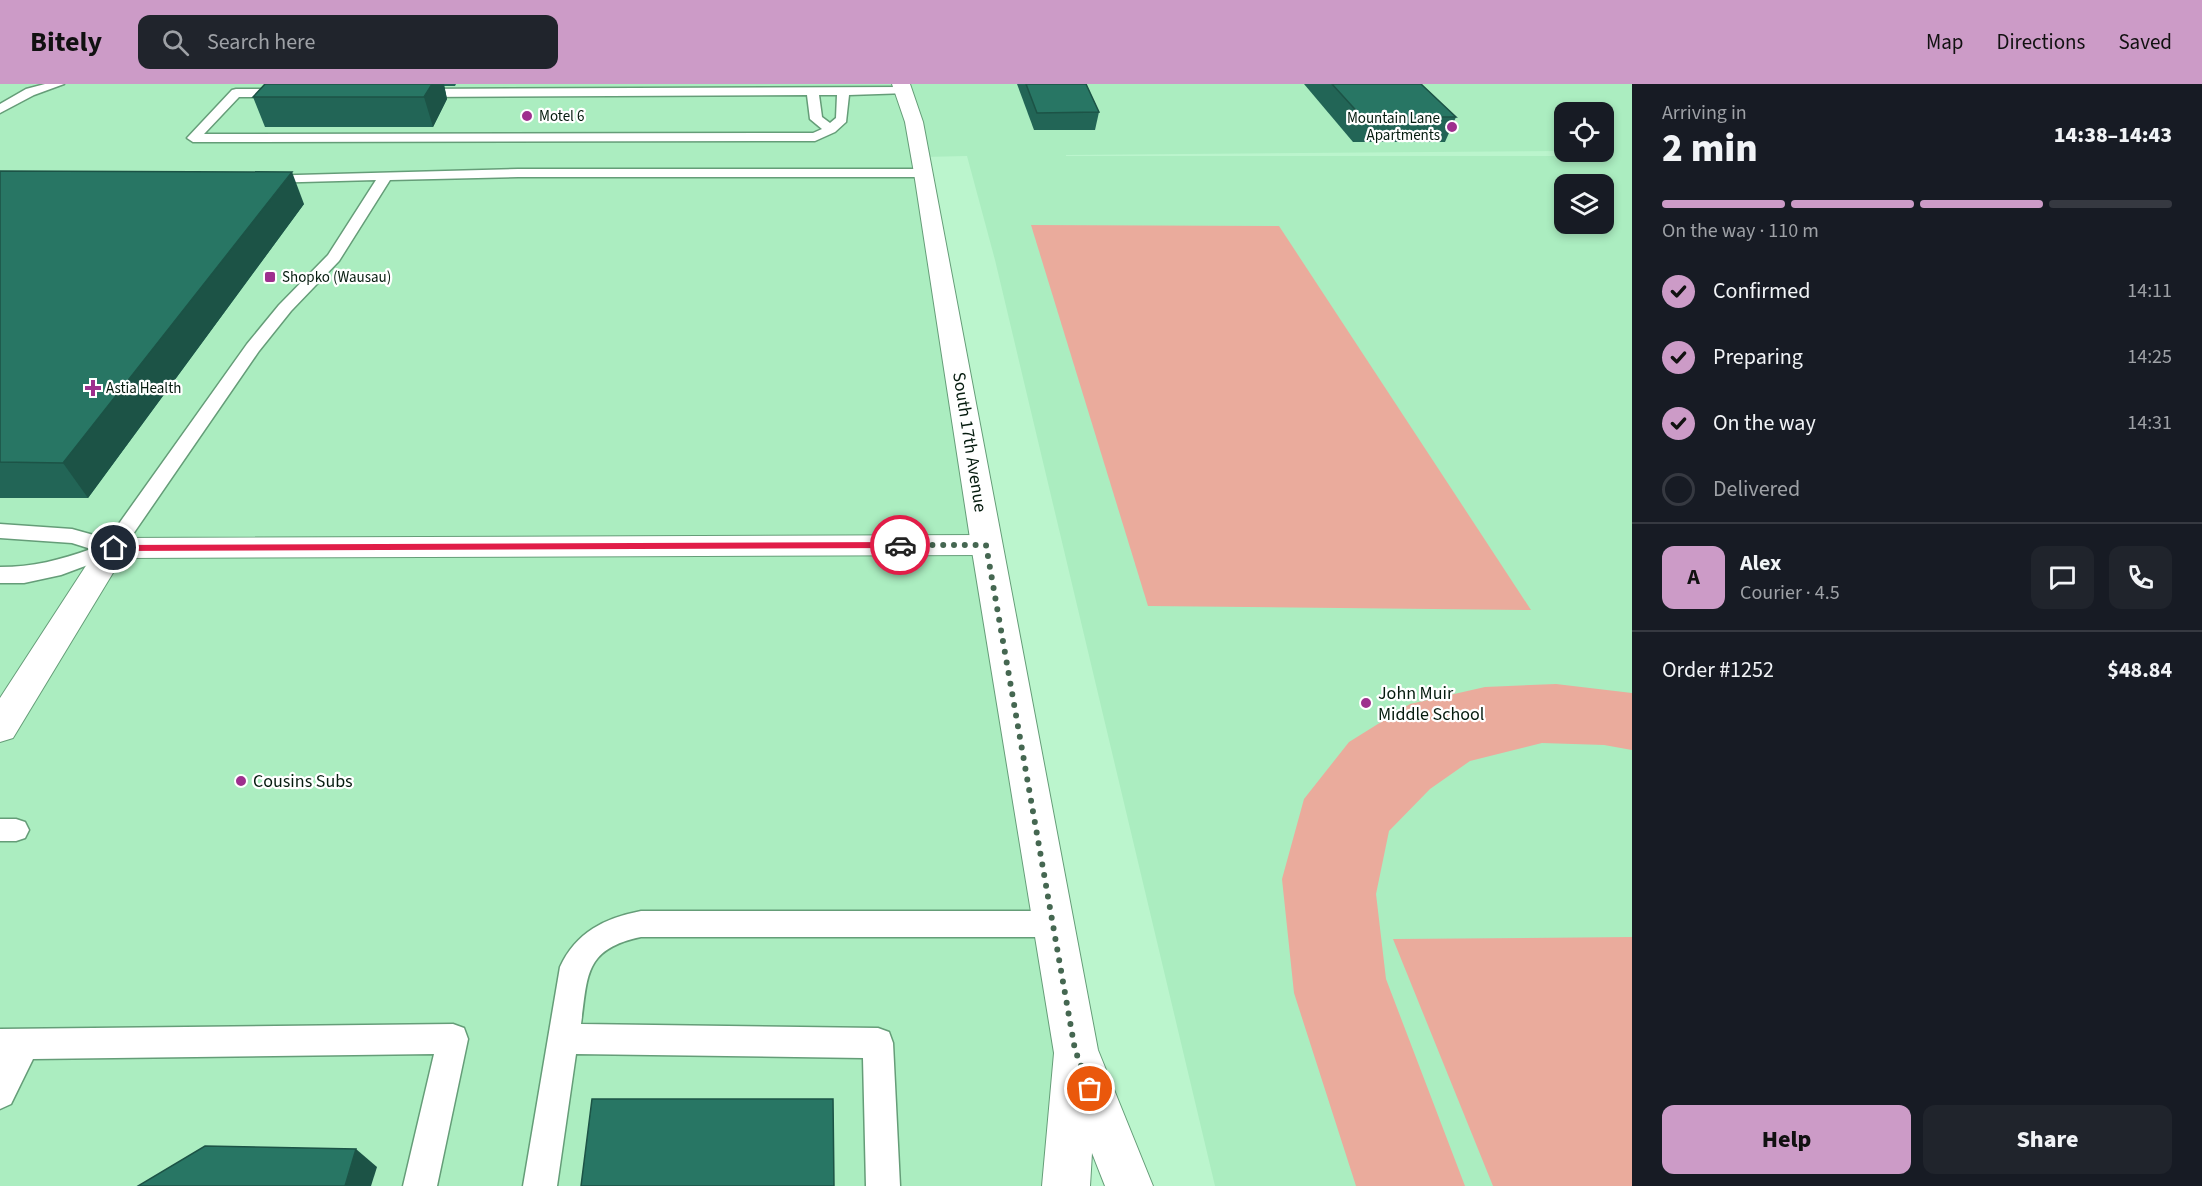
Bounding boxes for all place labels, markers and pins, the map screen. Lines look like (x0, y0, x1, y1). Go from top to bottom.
place label: Motel 6 (539, 106, 584, 127)
place label: Mountain Lane Apartments (1347, 108, 1440, 146)
marker: Motel 6 (520, 109, 534, 123)
marker: Mountain Lane Apartments (1445, 120, 1459, 134)
place label: Shopko (Wausau) (282, 267, 391, 288)
marker: Shopko (Wausau) (263, 270, 277, 284)
place label: Astia Health (106, 378, 181, 399)
marker: Astia Health (84, 379, 102, 397)
pin (88, 522, 139, 573)
place label: John Muir Middle School (1378, 681, 1484, 727)
marker: John Muir Middle School (1359, 696, 1373, 710)
place label: Cousins Subs (253, 769, 353, 794)
marker: Cousins Subs (234, 774, 248, 788)
pin (1064, 1063, 1115, 1114)

